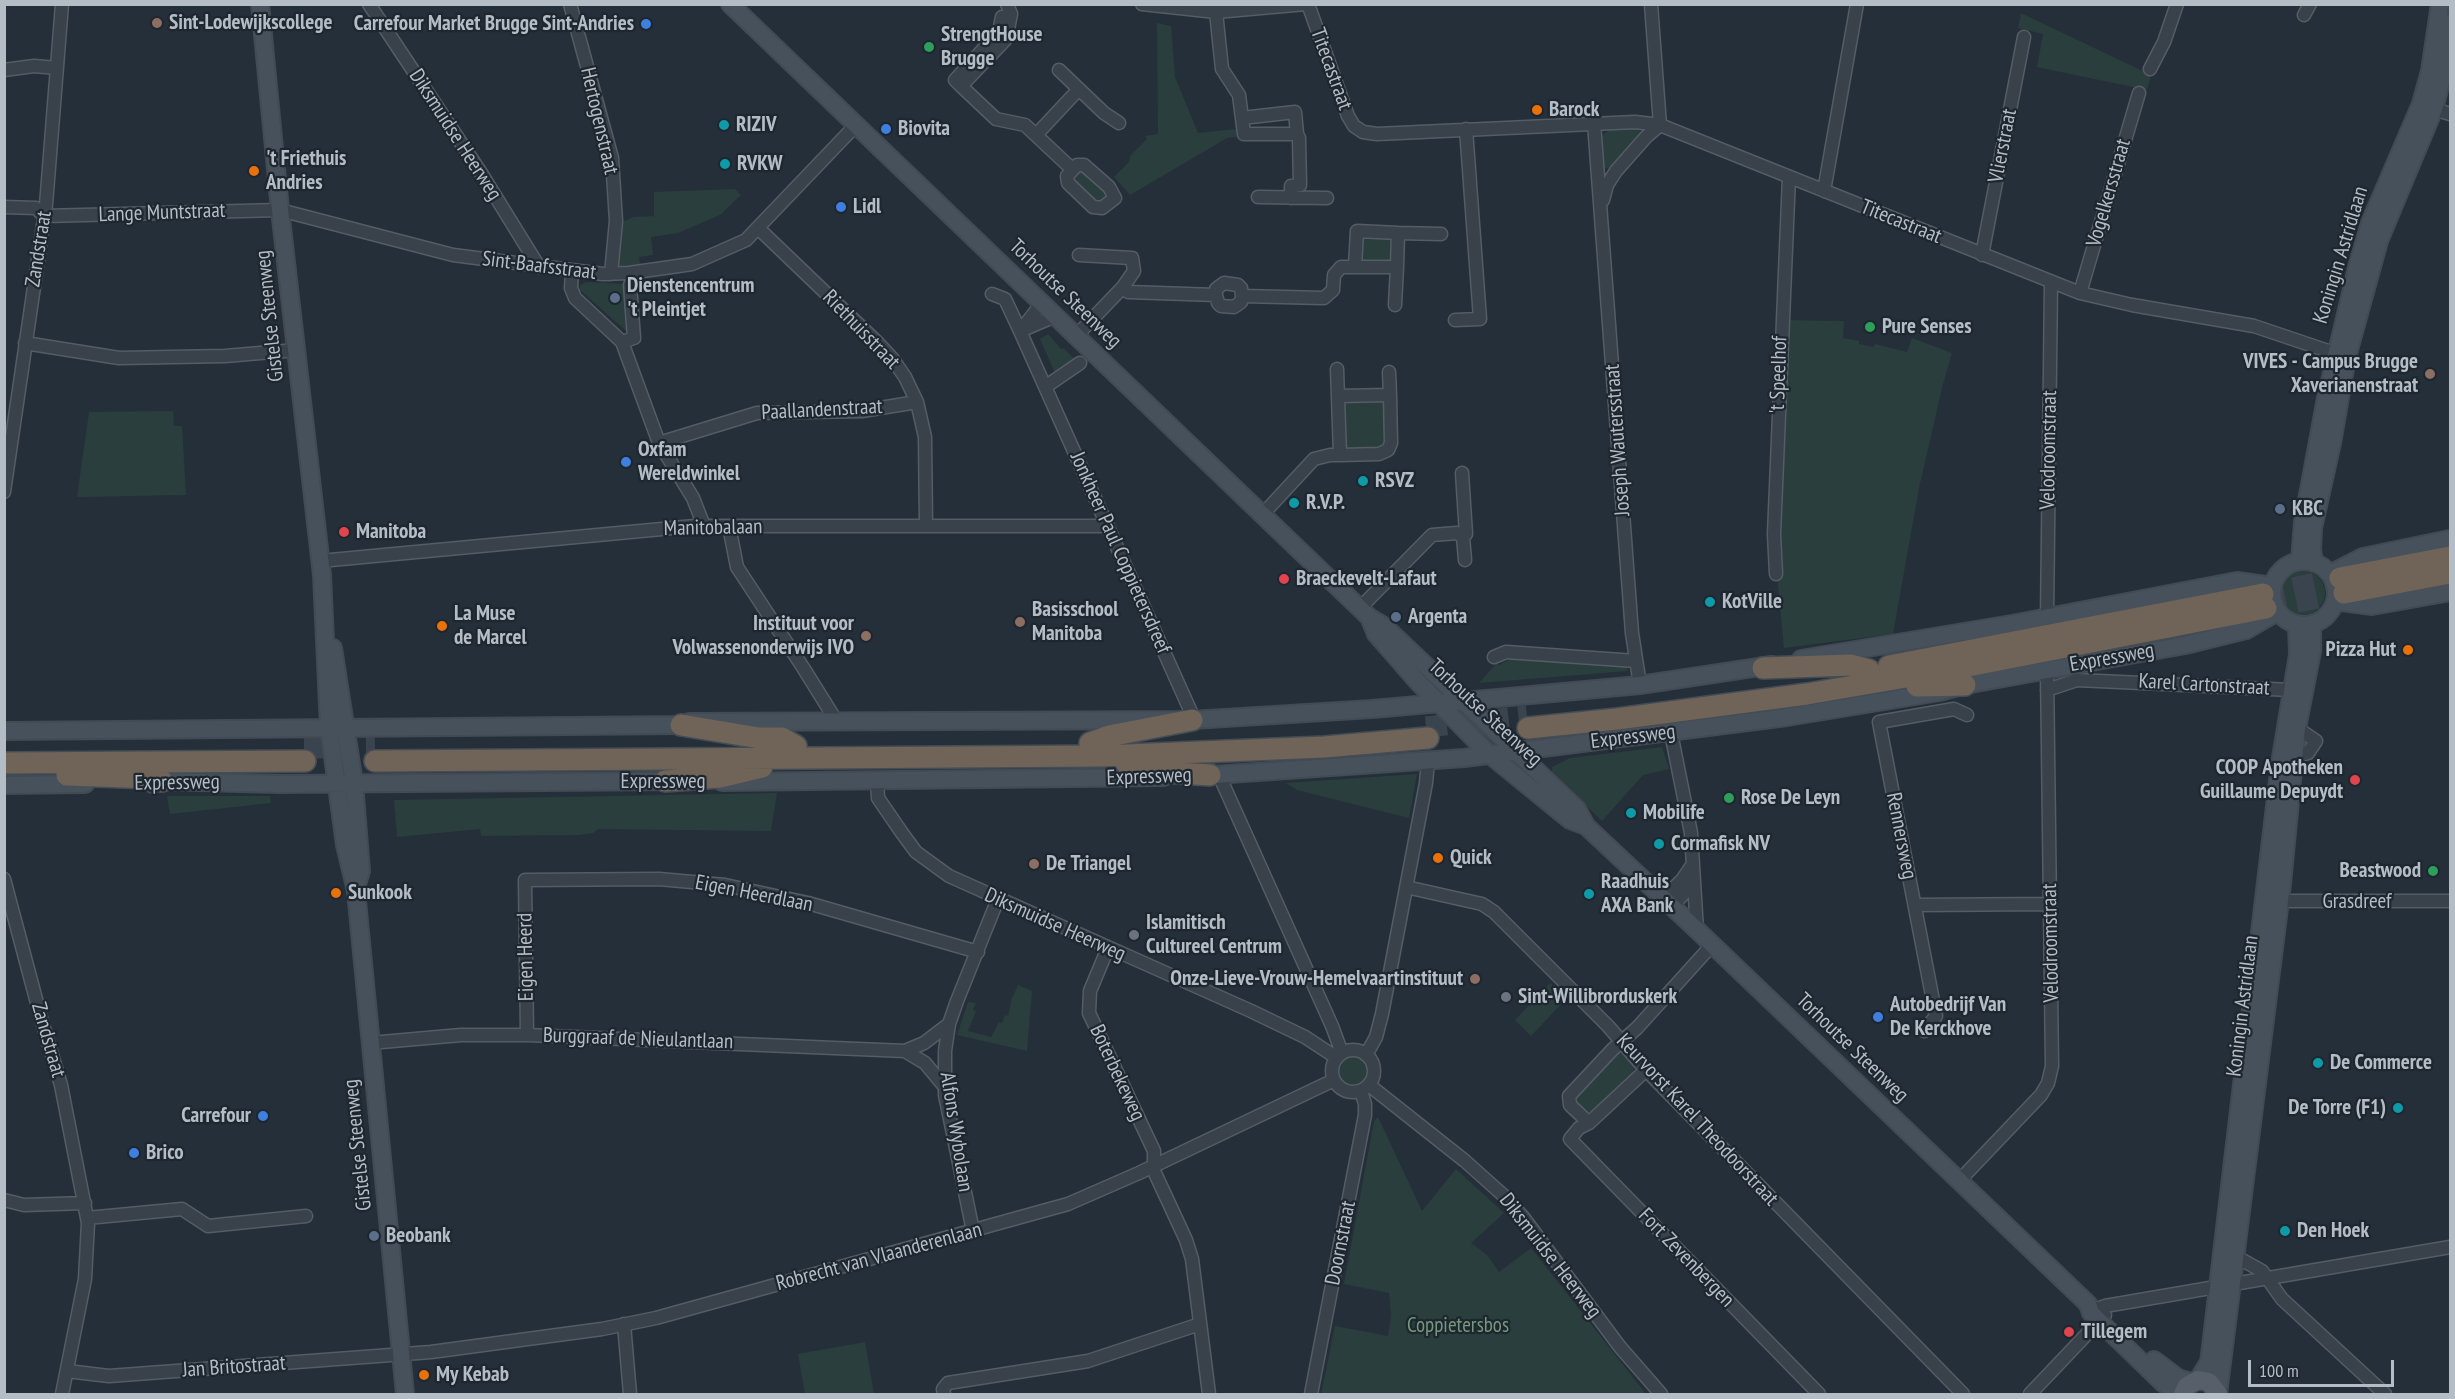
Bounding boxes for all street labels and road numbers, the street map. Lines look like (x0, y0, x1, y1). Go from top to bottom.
street label: Titecastraat (1305, 25, 1357, 113)
street label: Diksmuidse Heerweg (403, 65, 507, 205)
street label: Hertogenstraat (574, 65, 624, 177)
street label: Vlierstraat (1983, 107, 2023, 185)
street label: Vogelkersstraat (2082, 136, 2136, 250)
street label: Koningin Astridlaan (2308, 183, 2374, 327)
street label: Titecastraat (1857, 194, 1945, 250)
street label: Lange Muntstraat (98, 198, 226, 228)
street label: Zandstraat (21, 209, 57, 289)
street label: Torhoutse Steenweg (1004, 234, 1126, 354)
street label: Sint-Baafsstraat (481, 247, 597, 285)
street label: Gistelse Steenweg (251, 249, 289, 383)
street label: Riethuisstraat (817, 285, 905, 375)
street label: 't Speelhof (1765, 336, 1793, 414)
street label: Joseph Wautersstraat (1600, 363, 1636, 517)
street label: Velodroomstraat (2035, 390, 2063, 510)
street label: Paallandenstraat (761, 394, 883, 426)
street label: Jonkheer Paul Coppietersdreef (1064, 448, 1176, 658)
street label: Manitobalaan (663, 515, 763, 541)
street label: Expressweg (2068, 638, 2156, 678)
street label: Torhoutse Steenweg (1423, 654, 1547, 772)
street label: Karel Cartonstraat (2138, 669, 2270, 701)
street label: Expressweg (1589, 719, 1677, 755)
street label: Expressweg (1106, 763, 1192, 791)
street label: Expressweg (620, 769, 706, 795)
street label: Expressweg (134, 770, 220, 796)
street label: Rennersweg (1880, 791, 1922, 881)
street label: Eigen Heerdlaan (693, 870, 815, 918)
street label: Diksmuidse Heerweg (981, 883, 1129, 967)
street label: Velodroomstraat (2037, 883, 2065, 1003)
street label: Grasdreef (2322, 889, 2392, 915)
street label: Eigen Heerd (513, 913, 539, 1001)
street label: Koningin Astridlaan (2222, 934, 2264, 1078)
street label: Torhoutse Steenweg (1791, 988, 1913, 1108)
street label: Zandstraat (25, 1000, 71, 1080)
street label: Boterbekeweg (1084, 1021, 1150, 1125)
street label: Burggraaf de Nieulantlaan (542, 1023, 734, 1055)
street label: Keurvorst Karel Theodoorstraat (1611, 1029, 1783, 1211)
street label: Alfons Wybolaan (934, 1070, 978, 1194)
street label: Gistelse Steenweg (339, 1078, 377, 1212)
street label: Diksmuidse Heerweg (1493, 1189, 1607, 1323)
street label: Doornstraat (1320, 1199, 1362, 1287)
street label: Fort Zevenbergen (1633, 1203, 1739, 1313)
street label: Robrecht van Vlaanderenlaan (773, 1217, 985, 1297)
street label: Jan Britostraat (182, 1351, 286, 1383)

